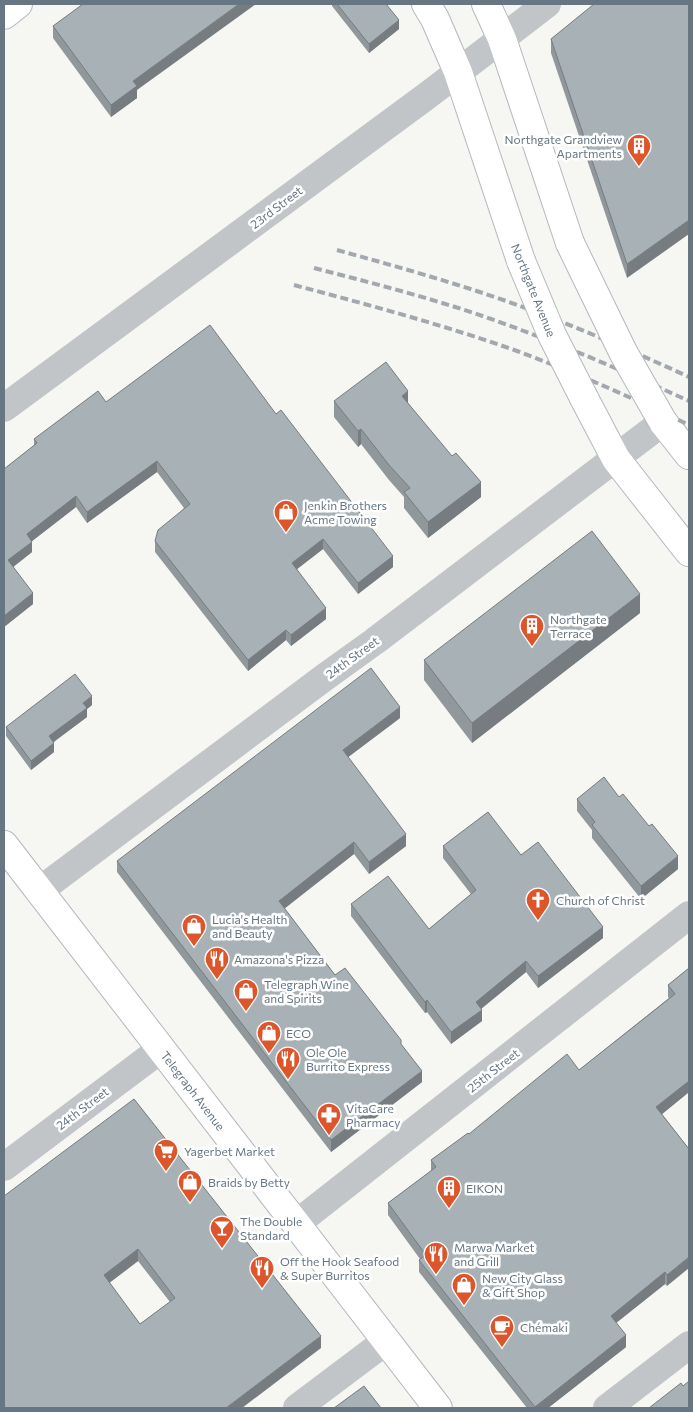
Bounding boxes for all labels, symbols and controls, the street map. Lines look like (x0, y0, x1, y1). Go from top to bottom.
place label: Northgate Grandview Apartments (504, 132, 622, 160)
building icon: Northgate Grandview Apartments (626, 133, 652, 167)
street label: 23rd Street (247, 183, 305, 231)
street label: Northgate Avenue (509, 241, 559, 339)
place label: Jenkin Brothers Acme Towing (304, 498, 387, 526)
shop icon: Jenkin Brothers Acme Towing (273, 499, 299, 533)
place label: Northgate Terrace (550, 612, 607, 640)
building icon: Northgate Terrace (519, 613, 545, 647)
street label: 24th Street (323, 633, 381, 681)
church icon: Church of Christ (525, 887, 551, 921)
place label: Church of Christ (556, 893, 645, 907)
place label: Lucia's Health and Beauty (212, 912, 288, 940)
shop icon: Lucia's Health and Beauty (181, 913, 207, 947)
restaurant icon: Amazona's Pizza (204, 946, 230, 980)
place label: Amazona's Pizza (234, 952, 324, 966)
place label: Telegraph Wine and Spirits (264, 977, 349, 1005)
shop icon: Telegraph Wine and Spirits (233, 978, 259, 1012)
shop icon: ECO (256, 1020, 282, 1054)
place label: ECO (286, 1026, 311, 1040)
place label: Ole Ole Burrito Express (306, 1045, 390, 1073)
street label: 25th Street (464, 1045, 522, 1094)
restaurant icon: Ole Ole Burrito Express (275, 1046, 301, 1080)
street label: Telegraph Avenue (158, 1048, 228, 1133)
street label: 24th Street (53, 1084, 111, 1132)
place label: VitaCare Pharmacy (346, 1101, 400, 1129)
pharmacy icon: VitaCare Pharmacy (316, 1102, 342, 1136)
supermarket icon: Yagerbet Market (153, 1138, 179, 1172)
place label: Yagerbet Market (184, 1144, 275, 1158)
shop icon: Braids by Betty (177, 1169, 203, 1203)
place label: Braids by Betty (208, 1175, 290, 1189)
building icon: EIKON (436, 1175, 462, 1209)
place label: EIKON (466, 1181, 503, 1195)
place label: The Double Standard (240, 1214, 302, 1242)
bar icon: The Double Standard (209, 1215, 235, 1249)
place label: Marwa Market and Grill (454, 1240, 534, 1268)
restaurant icon: Marwa Market and Grill (423, 1241, 449, 1275)
place label: Off the Hook Seafood & Super Burritos (280, 1254, 399, 1282)
restaurant icon: Off the Hook Seafood & Super Burritos (249, 1255, 275, 1289)
place label: New City Glass & Gift Shop (482, 1271, 563, 1299)
shop icon: New City Glass & Gift Shop (451, 1272, 477, 1306)
cafe icon: Chémaki (489, 1314, 515, 1348)
place label: Chémaki (520, 1320, 568, 1334)

